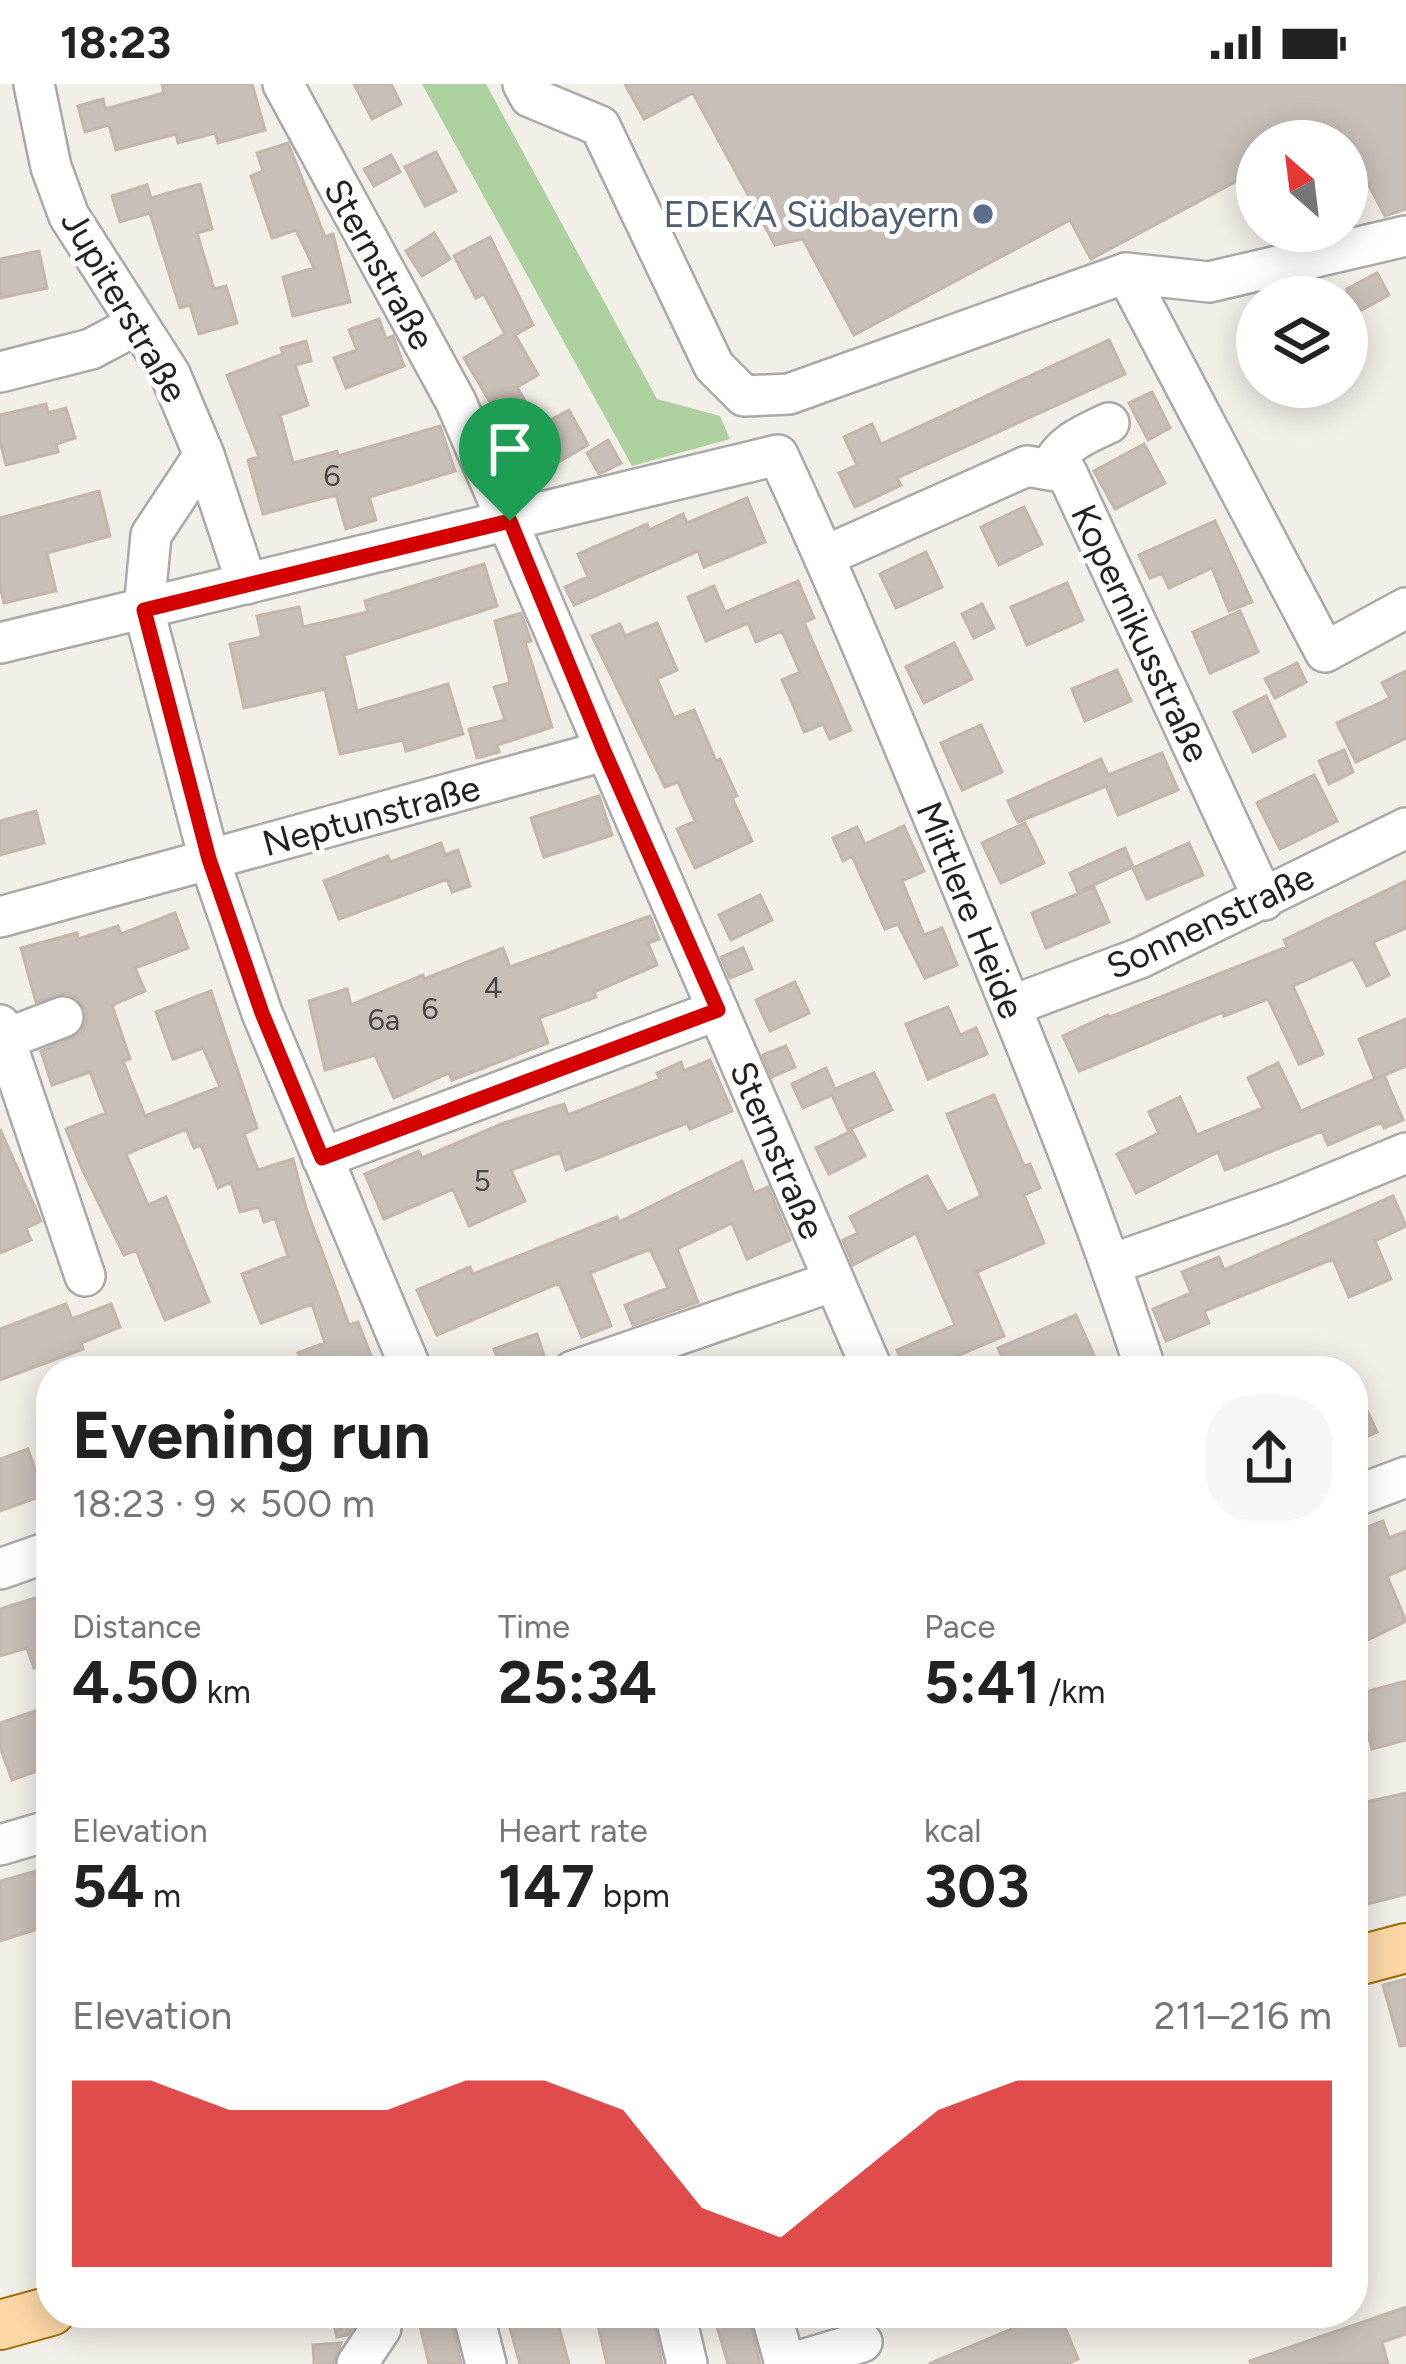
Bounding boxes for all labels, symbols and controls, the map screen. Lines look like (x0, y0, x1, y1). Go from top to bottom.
text: 18:23 (60, 15, 171, 69)
north arrow (1236, 120, 1368, 252)
map controls (1236, 120, 1368, 408)
street label: Sternstraße (315, 171, 444, 357)
place label: EDEKA Südbayern (663, 193, 959, 236)
marker: EDEKA Südbayern (970, 201, 996, 227)
street label: Jupiterstraße (52, 203, 197, 410)
button: layers (1236, 276, 1368, 408)
pin (459, 398, 561, 521)
icon: arrive (477, 416, 543, 482)
house number: 6 (324, 457, 341, 494)
street label: Kopernikusstraße (1062, 498, 1219, 769)
street label: Neptunstraße (258, 766, 485, 865)
street label: Mittlere Heide (907, 795, 1034, 1025)
street label: Sonnenstraße (1100, 855, 1321, 988)
house number: 4 (484, 969, 502, 1006)
house number: 6 (422, 990, 439, 1027)
house number: 6a (368, 1001, 400, 1038)
street label: Sternstraße (721, 1055, 834, 1245)
house number: 5 (473, 1162, 491, 1199)
text: Evening run (72, 1395, 431, 1475)
button: share (1206, 1395, 1332, 1521)
text: 18:23 · 9 × 500 m (72, 1480, 375, 1527)
text: Distance (72, 1607, 201, 1646)
text: Time (498, 1607, 570, 1646)
text: Pace (924, 1607, 995, 1646)
text: 4.50 (72, 1646, 199, 1718)
text: 25:34 (498, 1646, 657, 1718)
text: 5:41 (924, 1646, 1040, 1718)
text: km (199, 1672, 251, 1711)
text: /km (1040, 1672, 1105, 1711)
text: Elevation (72, 1811, 208, 1850)
text: Heart rate (498, 1811, 648, 1850)
text: kcal (924, 1811, 982, 1850)
text: 54 (72, 1850, 145, 1922)
text: 147 (498, 1850, 595, 1922)
text: 303 (924, 1850, 1030, 1922)
text: m (145, 1876, 181, 1915)
text: bpm (595, 1876, 670, 1915)
text: Elevation (72, 1992, 232, 2039)
text: 211–216 m (1154, 1992, 1332, 2039)

